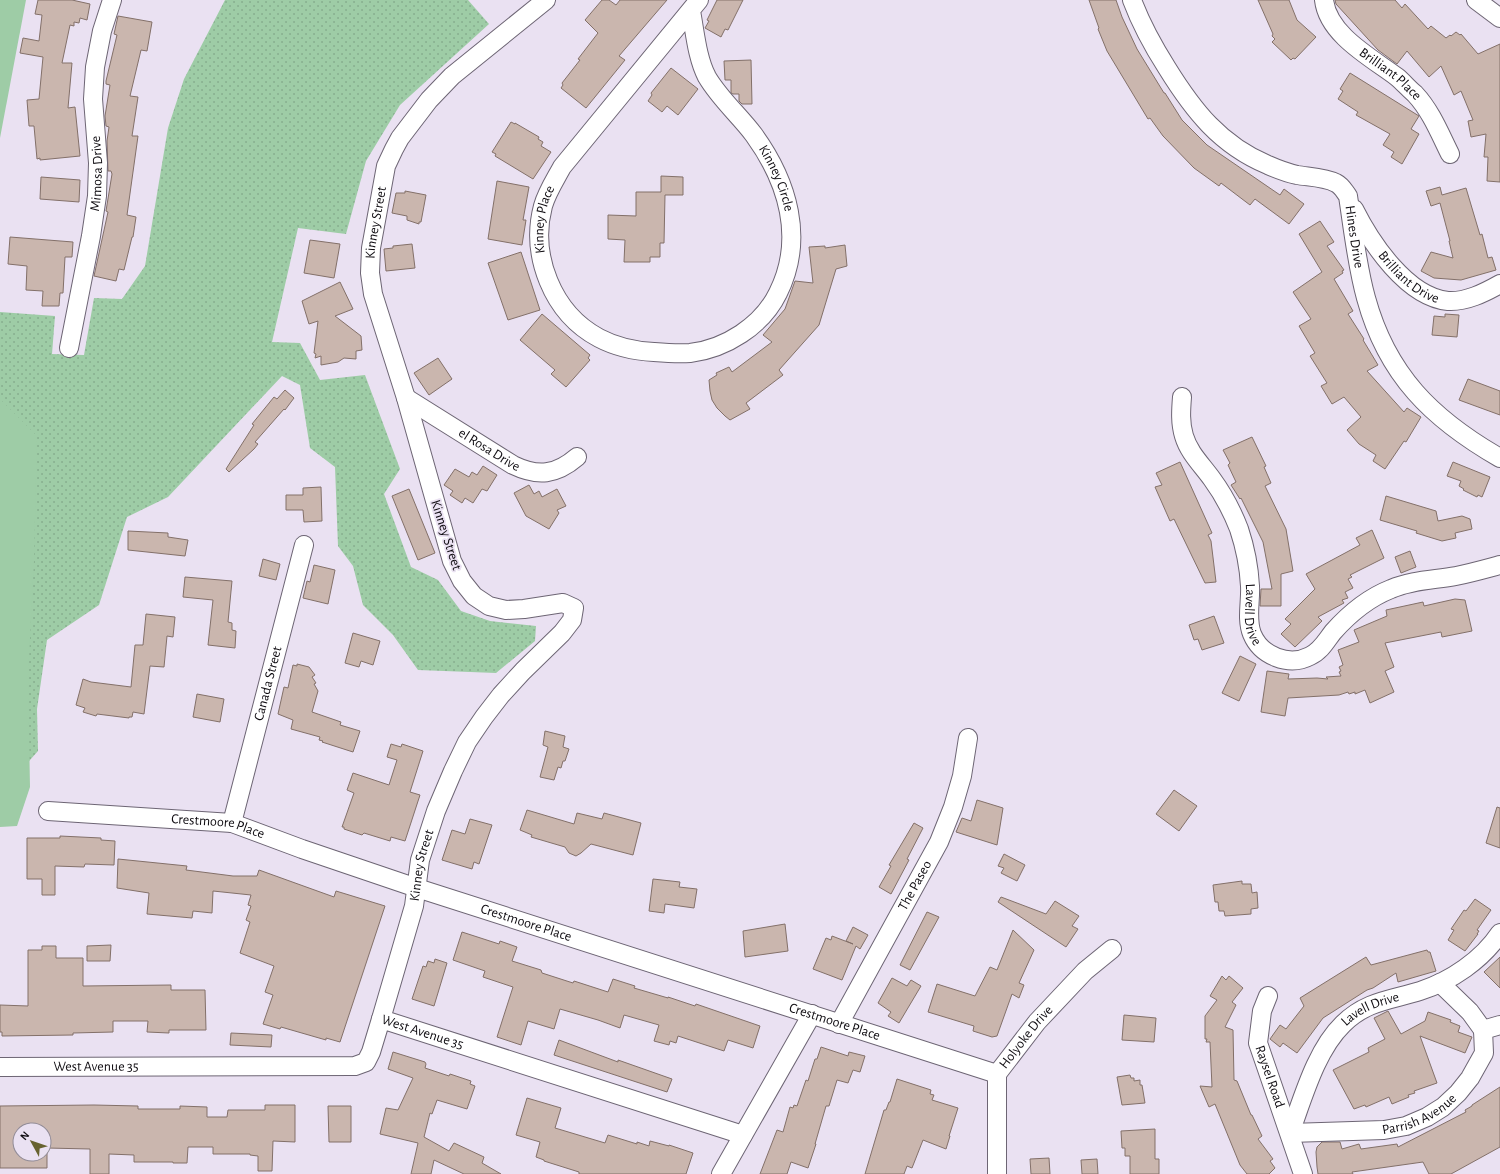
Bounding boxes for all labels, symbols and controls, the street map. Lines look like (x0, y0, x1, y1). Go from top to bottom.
street label: Brilliant Place (1357, 45, 1424, 103)
street label: Mimosa Drive (88, 135, 105, 212)
street label: Kinney Circle (756, 143, 796, 213)
street label: Kinney Place (532, 183, 557, 254)
street label: Kinney Street (364, 185, 389, 259)
street label: Hines Drive (1342, 204, 1366, 269)
street label: Brilliant Drive (1375, 248, 1441, 306)
street label: el Rosa Drive (456, 426, 522, 474)
street label: Kinney Street (428, 498, 464, 572)
street label: Lavell Drive (1242, 583, 1264, 648)
street label: Canada Street (252, 644, 285, 722)
street label: Crestmoore Place (171, 812, 266, 841)
street label: Kinney Street (408, 827, 437, 902)
street label: The Paseo (896, 858, 934, 913)
street label: Crestmoore Place (479, 902, 573, 944)
street label: Lavell Drive (1339, 990, 1401, 1029)
street label: Crestmoore Place (787, 1001, 882, 1043)
street label: Holyoke Drive (997, 1003, 1056, 1071)
street label: West Avenue 35 (380, 1013, 465, 1052)
street label: Raysel Road (1252, 1044, 1287, 1110)
street label: West Avenue 35 (53, 1060, 139, 1074)
street label: Parrish Avenue (1381, 1091, 1459, 1137)
north arrow (12, 1122, 52, 1162)
text: N (18, 1129, 31, 1142)

